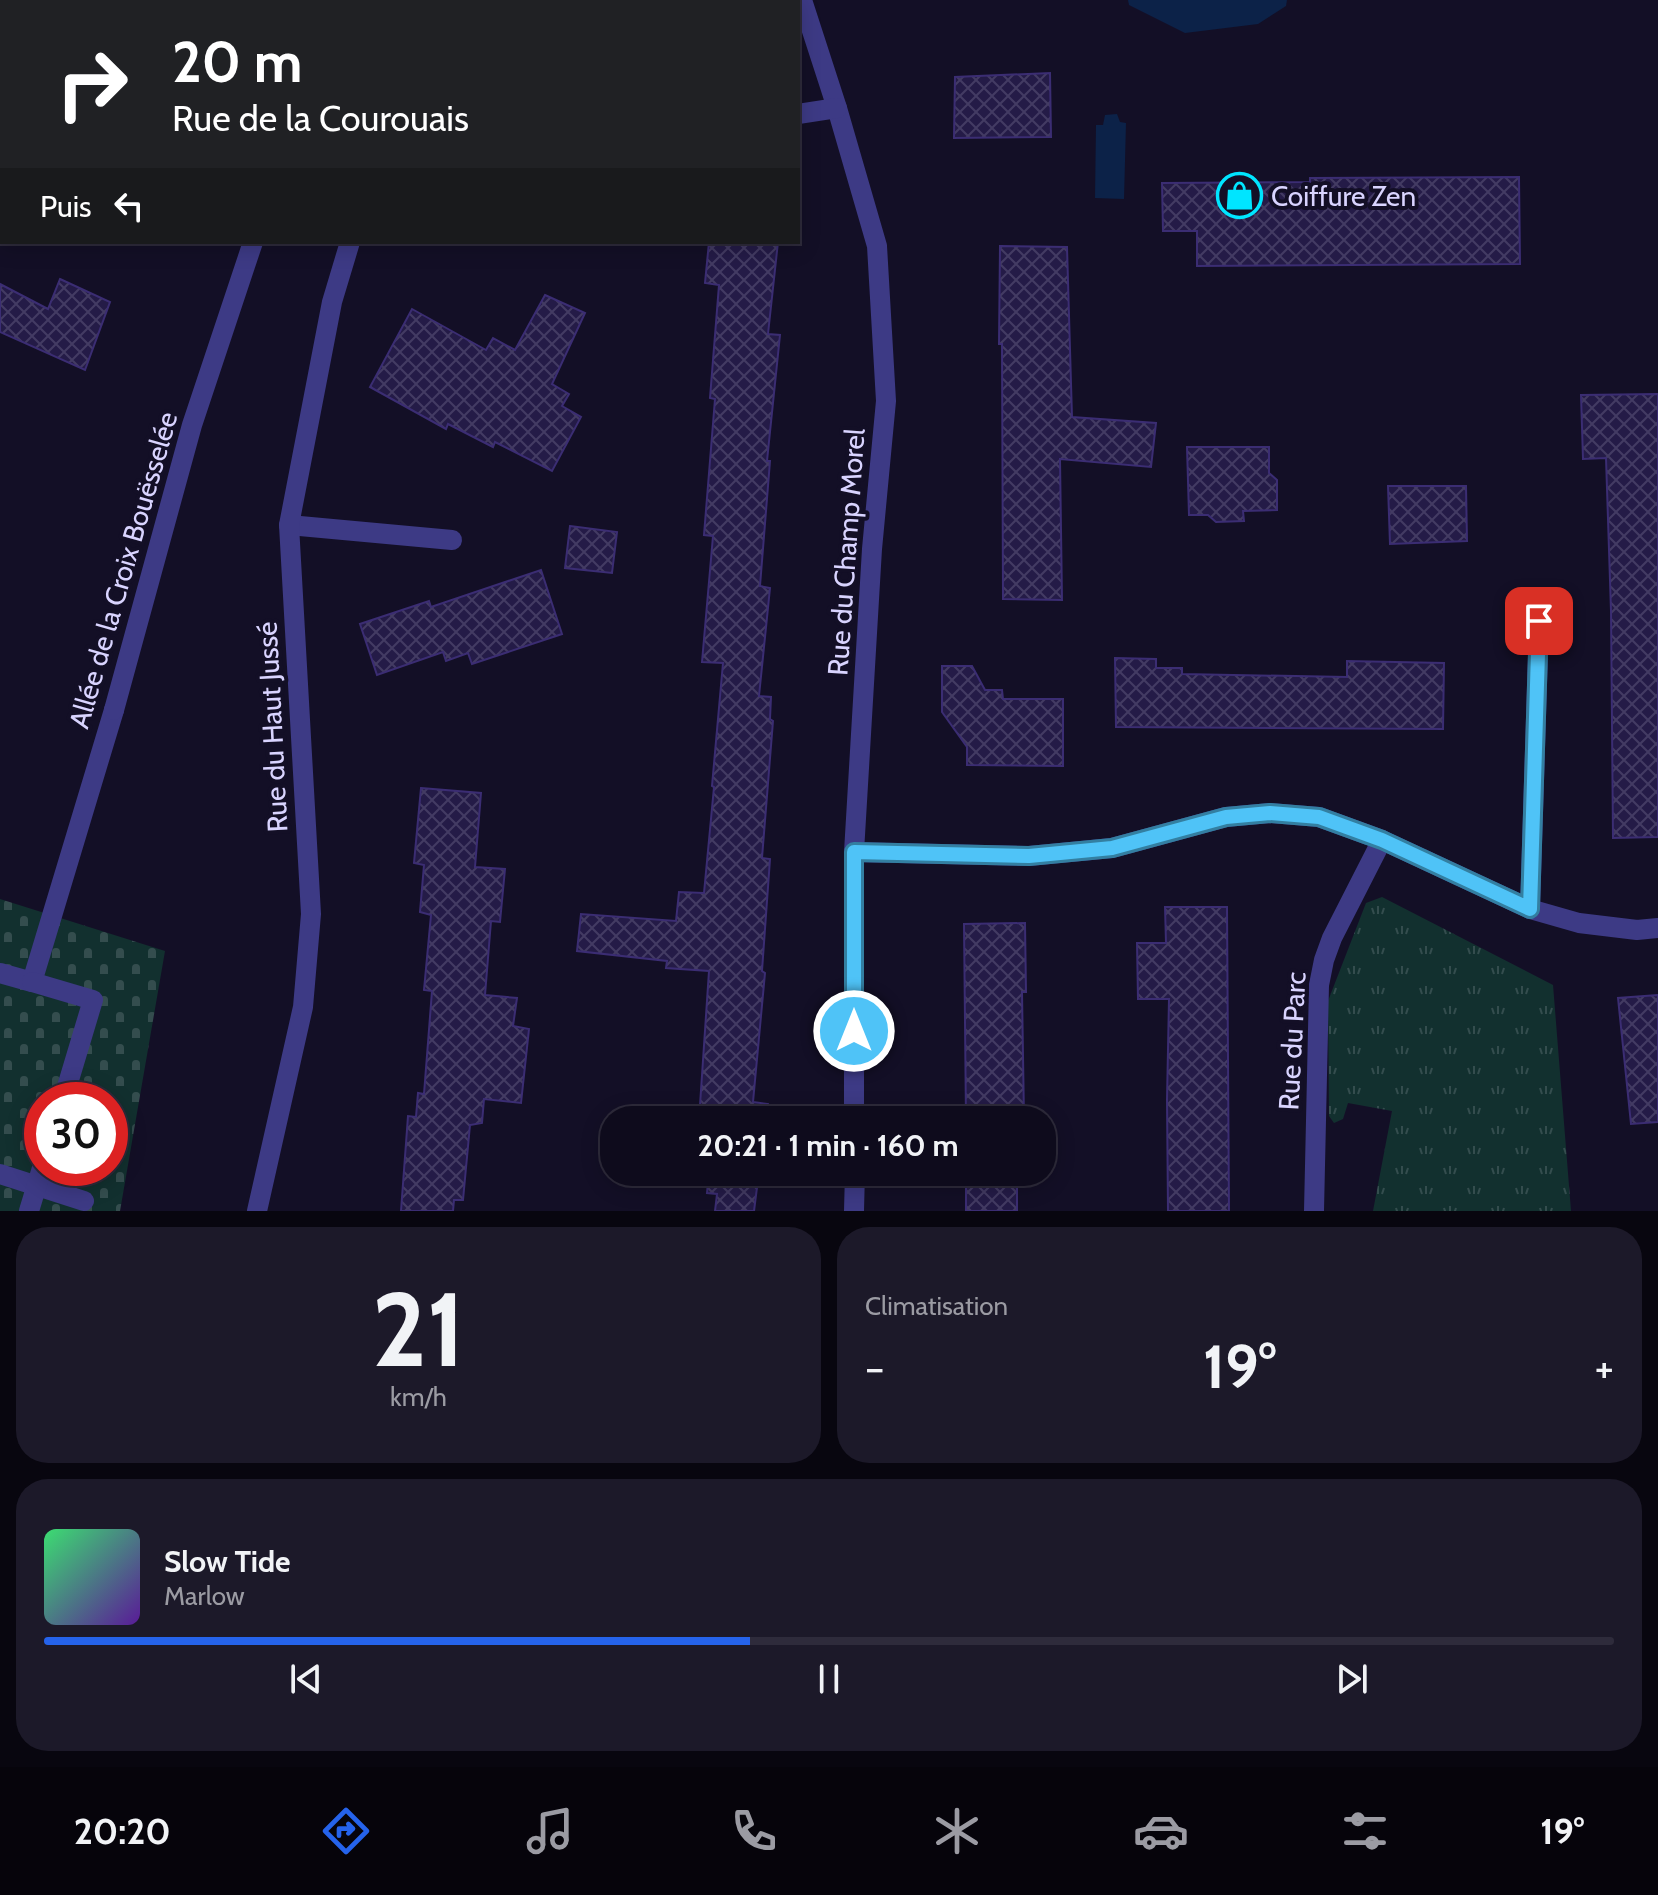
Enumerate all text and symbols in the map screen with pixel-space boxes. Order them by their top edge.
text: 20 m [172,28,302,96]
icon: right [40,32,144,136]
text: Rue de la Courouais [172,96,469,140]
shop icon: Coiffure Zen [1216,172,1264,220]
place label: Coiffure Zen [1271,179,1416,213]
icon: left [107,184,151,228]
text: Puis [40,188,91,225]
street label: Allée de la Croix Bouësselée [61,408,185,732]
street label: Rue du Champ Morel [820,427,872,677]
pin [1505,587,1573,655]
icon: arrive [1517,599,1561,643]
street label: Rue du Haut Jussé [250,621,294,833]
street label: Rue du Parc [1271,971,1313,1111]
position arrow [812,989,896,1073]
speed limit sign: 30 [24,1082,128,1186]
text: 20:21 · 1 min · 160 m [697,1127,959,1164]
text: 21 [372,1266,465,1392]
text: Climatisation [865,1290,1008,1322]
text: 19° [1203,1330,1276,1403]
text: − [865,1341,884,1394]
text: + [1595,1341,1614,1394]
text: km/h [390,1381,447,1413]
text: Slow Tide [164,1543,291,1580]
text: Marlow [164,1580,245,1612]
icon: previous [284,1657,328,1701]
icon: pause [807,1657,851,1701]
icon: next [1330,1657,1374,1701]
icon: directions [318,1803,374,1859]
icon: music [522,1803,578,1859]
icon: phone [726,1803,782,1859]
icon: climate [929,1803,985,1859]
icon: car [1133,1803,1189,1859]
icon: filters [1337,1803,1393,1859]
text: 20:20 [74,1809,171,1853]
text: 19° [1540,1809,1584,1853]

